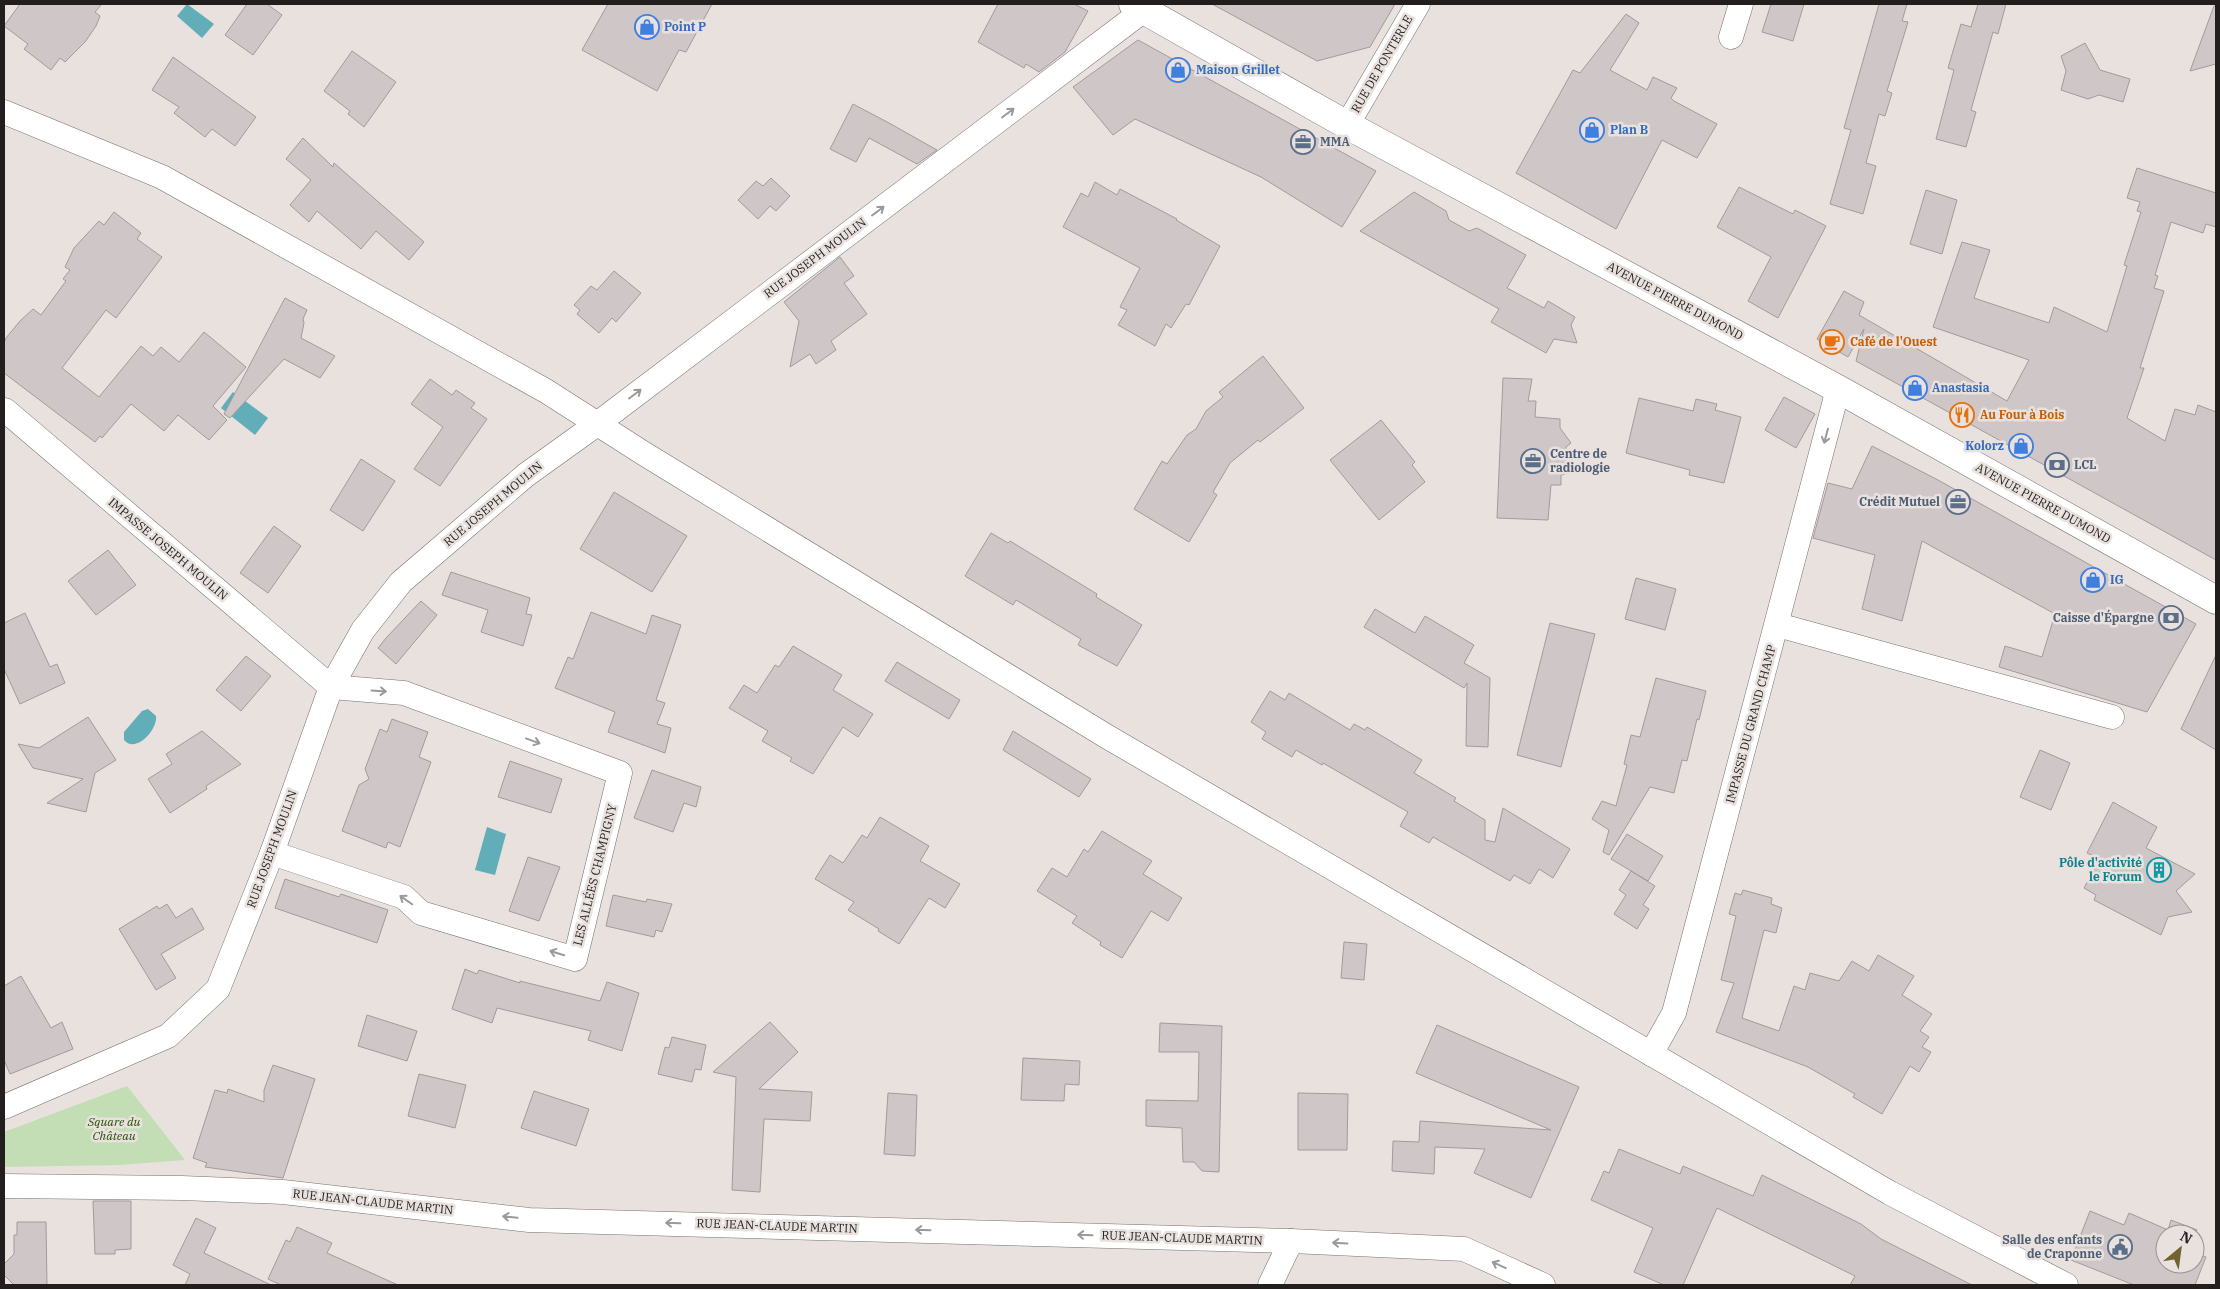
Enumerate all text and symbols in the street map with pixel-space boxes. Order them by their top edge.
street label: RUE DE PONTERLE [1348,12,1416,115]
shop icon: Point P [634,14,660,40]
place label: Point P [664,19,706,34]
shop icon: Maison Grillet [1165,57,1191,83]
place label: Maison Grillet [1196,62,1280,77]
one-way arrow [1001,108,1015,118]
shop icon: Plan B [1579,117,1605,143]
place label: Plan B [1610,122,1648,137]
office icon: MMA [1290,129,1316,155]
place label: MMA [1320,134,1351,149]
one-way arrow [871,206,885,216]
street label: RUE JOSEPH MOULIN [761,214,869,301]
street label: AVENUE PIERRE DUMOND [1605,258,1746,343]
cafe icon: Café de l'Ouest [1819,329,1845,355]
place label: Café de l'Ouest [1850,334,1937,349]
shop icon: Anastasia [1902,375,1928,401]
place label: Anastasia [1932,380,1990,395]
one-way arrow [628,389,642,399]
restaurant icon: Au Four à Bois [1949,402,1975,428]
place label: Au Four à Bois [1980,407,2064,422]
one-way arrow [1821,428,1830,444]
shop icon: Kolorz [2008,433,2034,459]
place label: Kolorz [1965,438,2004,453]
place label: Centre de radiologie [1550,446,1610,475]
office icon: Centre de radiologie [1520,448,1546,474]
bank icon: LCL [2044,452,2070,478]
place label: LCL [2074,457,2097,472]
street label: RUE JOSEPH MOULIN [440,458,545,549]
street label: AVENUE PIERRE DUMOND [1973,459,2113,546]
office icon: Crédit Mutuel [1945,489,1971,515]
street label: IMPASSE JOSEPH MOULIN [106,494,231,603]
place label: Crédit Mutuel [1859,494,1940,509]
shop icon: IG [2080,567,2106,593]
place label: IG [2110,572,2124,587]
bank icon: Caisse d'Épargne [2158,605,2184,631]
place label: Caisse d'Épargne [2053,609,2154,625]
street label: IMPASSE DU GRAND CHAMP [1722,643,1779,805]
one-way arrow [371,686,387,695]
one-way arrow [525,737,540,746]
street label: RUE JOSEPH MOULIN [243,788,300,910]
street label: LES ALLÉES CHAMPIGNY [570,802,619,947]
place label: Pôle d'activité le Forum [2059,855,2142,884]
building icon: Pôle d'activité le Forum [2146,857,2172,883]
one-way arrow [399,895,413,905]
one-way arrow [550,948,566,958]
park label: Square du Château [87,1114,140,1143]
street label: RUE JEAN-CLAUDE MARTIN [292,1186,454,1217]
one-way arrow [503,1212,519,1222]
street label: RUE JEAN-CLAUDE MARTIN [696,1215,858,1236]
one-way arrow [665,1219,681,1228]
north arrow [2155,1224,2205,1274]
one-way arrow [915,1226,931,1235]
street label: RUE JEAN-CLAUDE MARTIN [1101,1227,1263,1248]
text: N [2177,1227,2196,1248]
one-way arrow [1077,1230,1094,1240]
place label: Salle des enfants de Craponne [2002,1232,2102,1261]
public building icon: Salle des enfants de Craponne [2107,1234,2133,1260]
one-way arrow [1332,1239,1348,1248]
one-way arrow [1492,1260,1507,1270]

